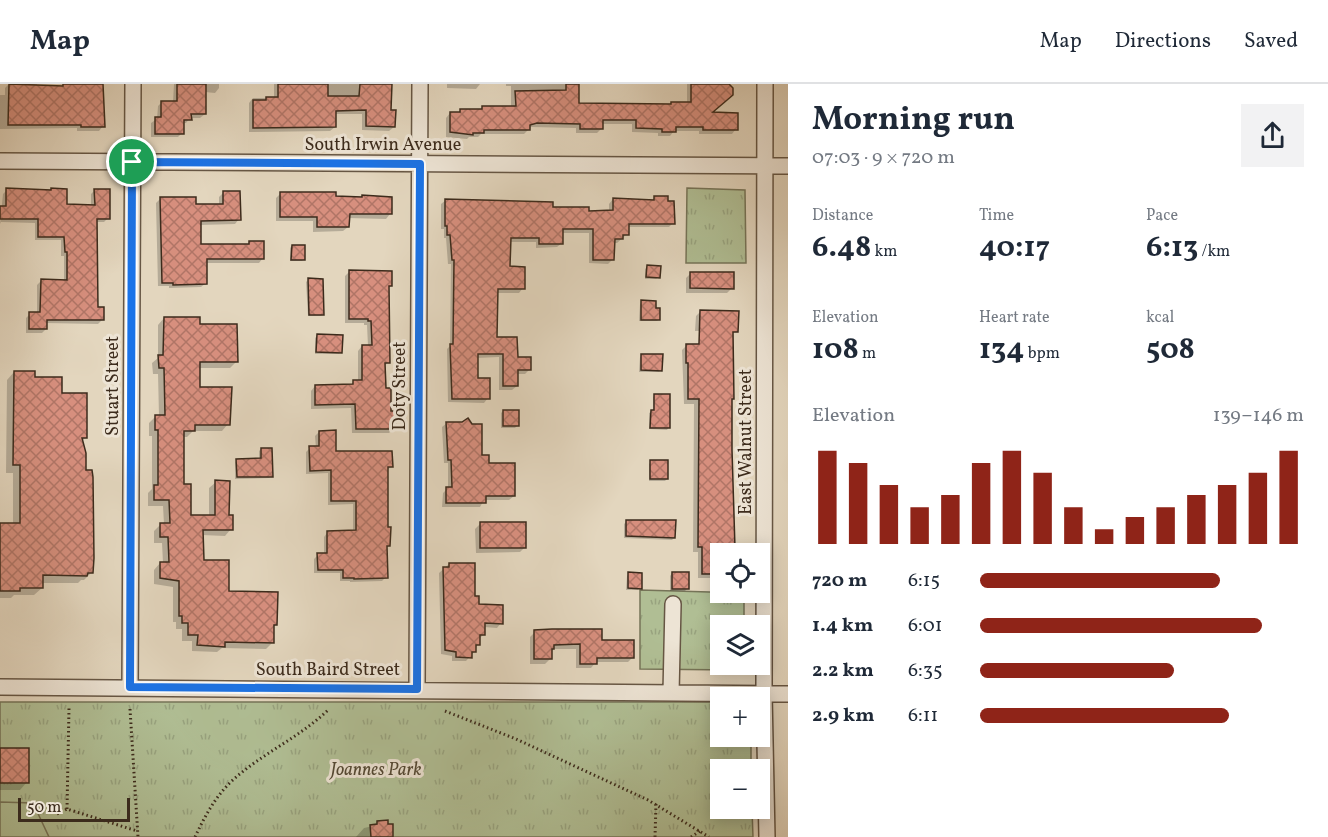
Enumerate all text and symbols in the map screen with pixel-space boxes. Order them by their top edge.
text: Map [30,22,90,61]
text: Map [1040,27,1082,56]
text: Directions [1115,27,1211,56]
text: Saved [1244,27,1298,56]
text: Morning run [812,98,1015,144]
button: share [1241,104,1304,167]
street label: South Irwin Avenue [305,133,461,158]
pin [106,136,157,187]
text: 07:03 · 9 × 720 m [812,144,955,172]
icon: arrive [115,145,148,178]
text: Distance [812,205,873,227]
text: Time [979,205,1014,227]
text: Pace [1146,205,1178,227]
text: 6.48 [812,227,871,269]
text: 40:17 [979,227,1050,269]
text: 6:13 [1146,227,1198,269]
text: km [871,241,897,263]
text: /km [1198,241,1230,263]
text: Elevation [812,307,879,329]
text: Heart rate [979,307,1050,329]
text: kcal [1146,307,1174,329]
text: 108 [812,329,859,371]
text: 134 [979,329,1025,371]
text: 508 [1146,329,1195,371]
street label: Stuart Street [101,336,126,436]
street label: Doty Street [388,341,413,431]
text: m [859,343,876,365]
text: bpm [1025,343,1060,365]
street label: East Walnut Street [734,369,759,515]
text: Elevation [812,402,895,430]
text: 139–146 m [1213,402,1304,430]
map controls [710,543,770,819]
button: locate [710,543,770,603]
text: 720 m [812,567,867,595]
text: 6:15 [908,567,940,595]
text: 1.4 km [812,612,873,640]
text: 6:01 [908,612,943,640]
button: layers [710,615,770,675]
text: 2.2 km [812,657,874,685]
text: 6:35 [908,657,943,685]
street label: South Baird Street [256,658,400,683]
button: + [710,687,770,747]
text: 2.9 km [812,702,875,730]
text: 6:11 [908,702,938,730]
park label: Joannes Park [328,758,422,783]
button: − [710,759,770,819]
scale bar [18,795,130,822]
text: 50 m [27,797,61,819]

